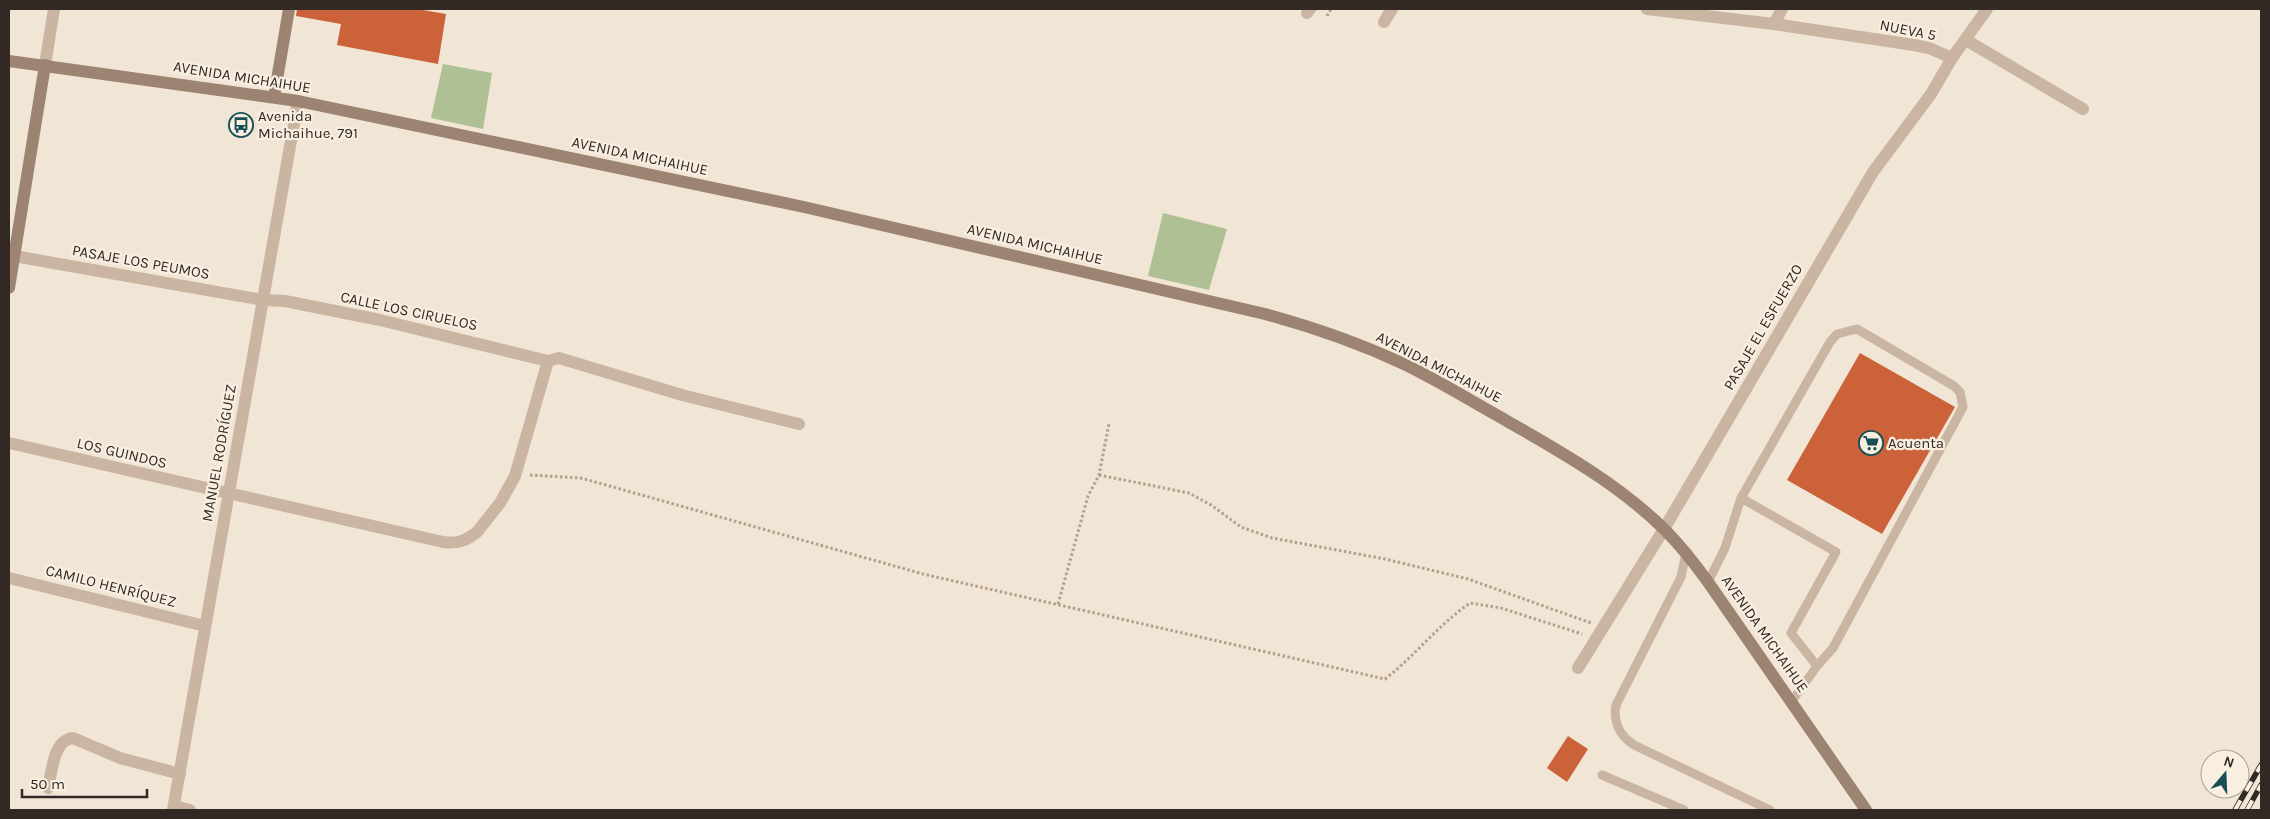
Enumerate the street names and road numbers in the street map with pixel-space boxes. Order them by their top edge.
street label: NUEVA 5 [1878,16,1938,44]
street label: AVENIDA MICHAIHUE [172,57,312,97]
street label: AVENIDA MICHAIHUE [570,133,710,179]
street label: AVENIDA MICHAIHUE [965,220,1105,268]
street label: PASAJE LOS PEUMOS [71,241,211,283]
street label: PASAJE EL ESFUERZO [1720,261,1806,393]
street label: CALLE LOS CIRUELOS [339,288,479,334]
street label: AVENIDA MICHAIHUE [1373,327,1505,407]
street label: MANUEL RODRÍGUEZ [198,383,240,523]
street label: LOS GUINDOS [75,434,169,472]
street label: CAMILO HENRÍQUEZ [44,561,178,611]
street label: AVENIDA MICHAIHUE [1718,572,1812,696]

